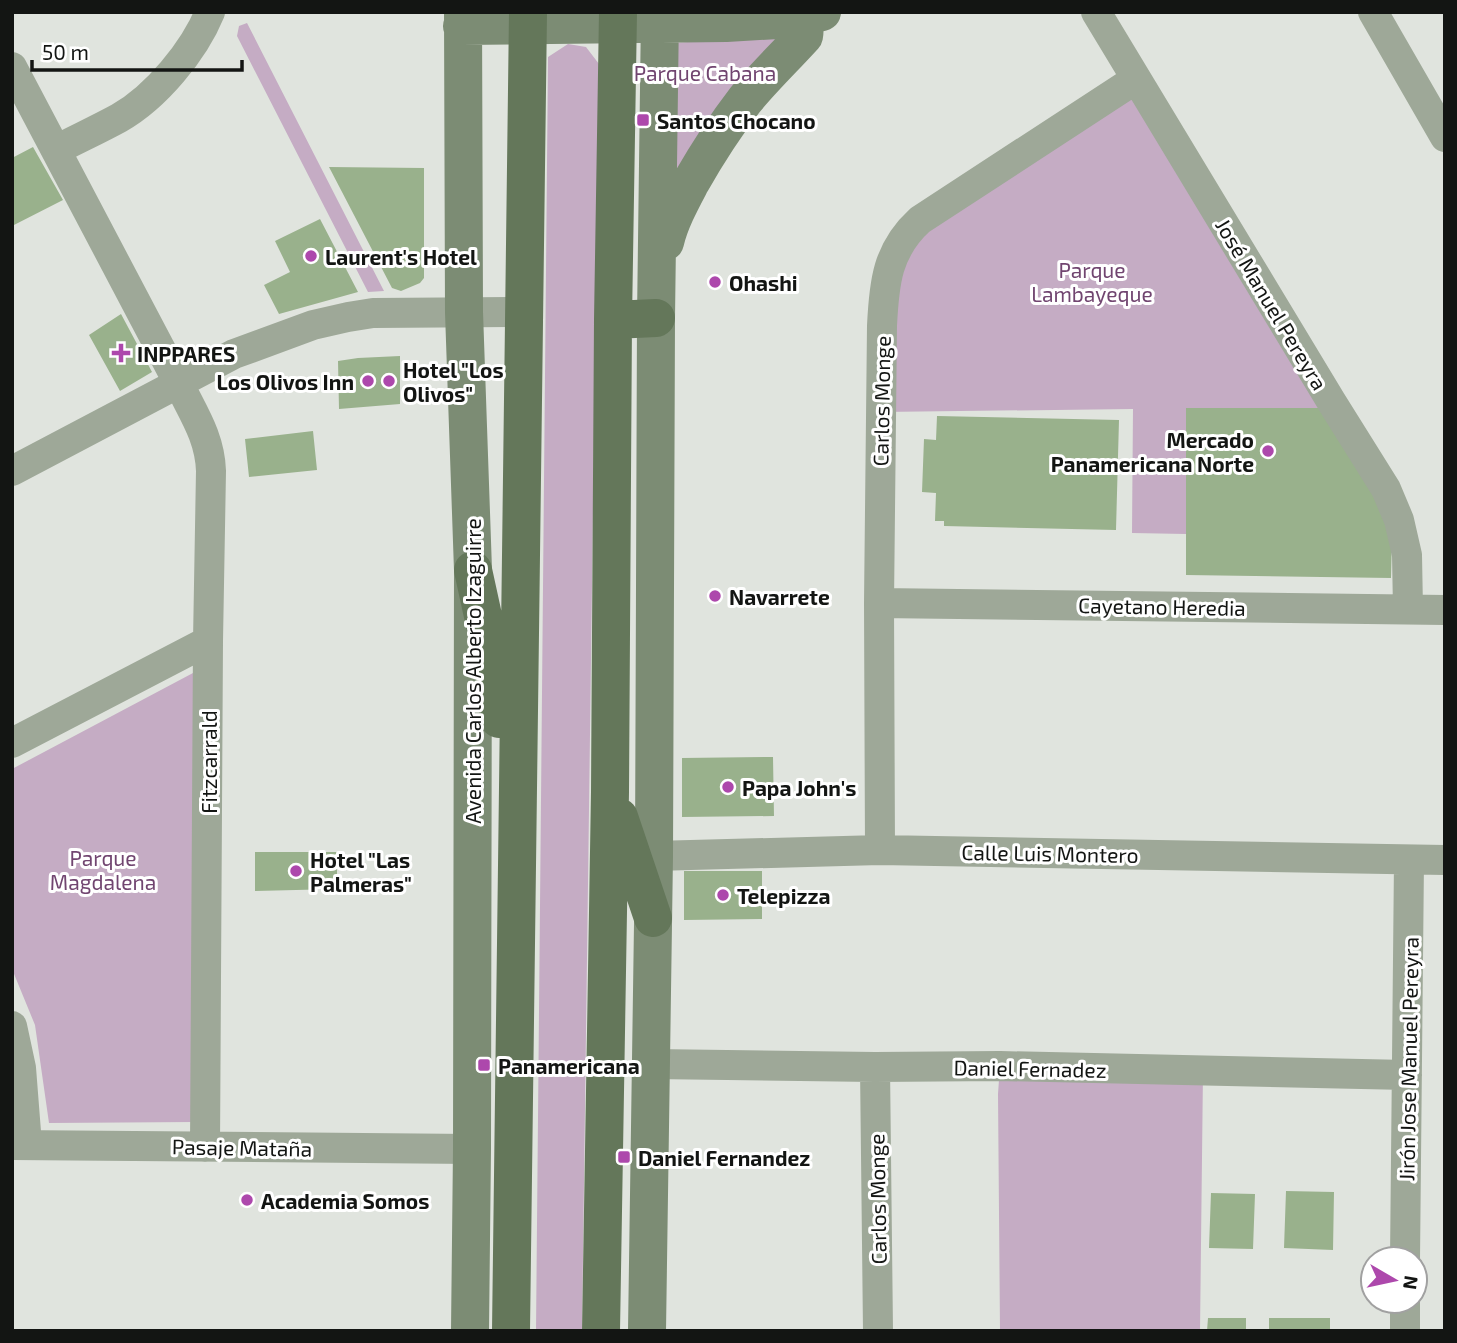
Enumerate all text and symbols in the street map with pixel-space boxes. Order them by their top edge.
scale bar [32,28,242,72]
text: 50 m [42,39,89,64]
park label: Parque Cabana [634,60,776,85]
place label: Santos Chocano [657,108,816,133]
marker: Santos Chocano [635,112,651,128]
street label: José Manuel Pereyra [1211,214,1333,394]
place label: Laurent's Hotel [325,244,477,269]
marker: Laurent's Hotel [303,248,319,264]
park label: Parque Lambayeque [1031,257,1153,306]
place label: Ohashi [729,270,798,295]
marker: Ohashi [707,274,723,290]
street label: Carlos Monge [867,335,895,467]
place label: INPPARES [137,341,235,366]
marker: INPPARES [111,343,131,363]
place label: Hotel "Los Olivos" [403,357,504,406]
place label: Los Olivos Inn [216,369,354,394]
marker: Los Olivos Inn [360,373,376,389]
marker: Hotel "Los Olivos" [381,373,397,389]
place label: Mercado Panamericana Norte [1051,427,1254,476]
marker: Mercado Panamericana Norte [1260,443,1276,459]
street label: Avenida Carlos Alberto Izaguirre [460,518,485,824]
place label: Navarrete [729,584,830,609]
marker: Navarrete [707,588,723,604]
street label: Cayetano Heredia [1078,592,1246,620]
street label: Fitzcarrald [196,710,221,814]
place label: Papa John's [742,775,856,800]
marker: Papa John's [720,779,736,795]
street label: Calle Luis Montero [961,839,1139,867]
park label: Parque Magdalena [50,845,156,894]
place label: Hotel "Las Palmeras" [310,847,412,896]
marker: Hotel "Las Palmeras" [288,863,304,879]
place label: Telepizza [737,883,831,908]
marker: Telepizza [715,887,731,903]
street label: Jirón Jose Manuel Pereyra [1393,937,1423,1181]
place label: Panamericana [498,1053,640,1078]
street label: Daniel Fernadez [953,1054,1107,1082]
marker: Panamericana [476,1057,492,1073]
street label: Pasaje Mataña [172,1133,312,1162]
street label: Carlos Monge [863,1133,891,1265]
place label: Daniel Fernandez [638,1145,810,1170]
marker: Daniel Fernandez [616,1149,632,1165]
place label: Academia Somos [261,1188,429,1213]
marker: Academia Somos [239,1192,255,1208]
north arrow [1359,1245,1429,1315]
text: N [1399,1274,1424,1291]

